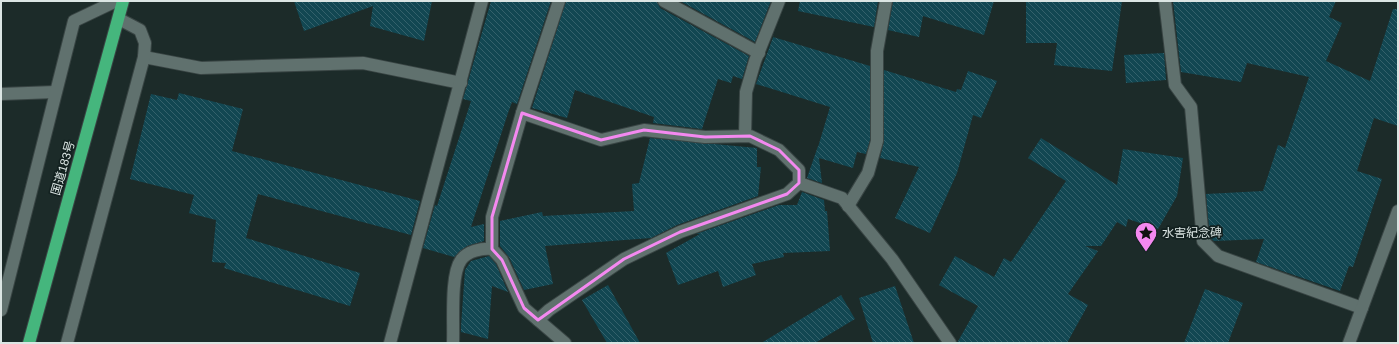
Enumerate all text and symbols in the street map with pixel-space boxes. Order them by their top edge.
street label: 国道183号 [49,139,77,197]
place icon: 水害紀念碑 [1133,220,1159,253]
place label: 水害紀念碑 [1162,226,1222,240]

